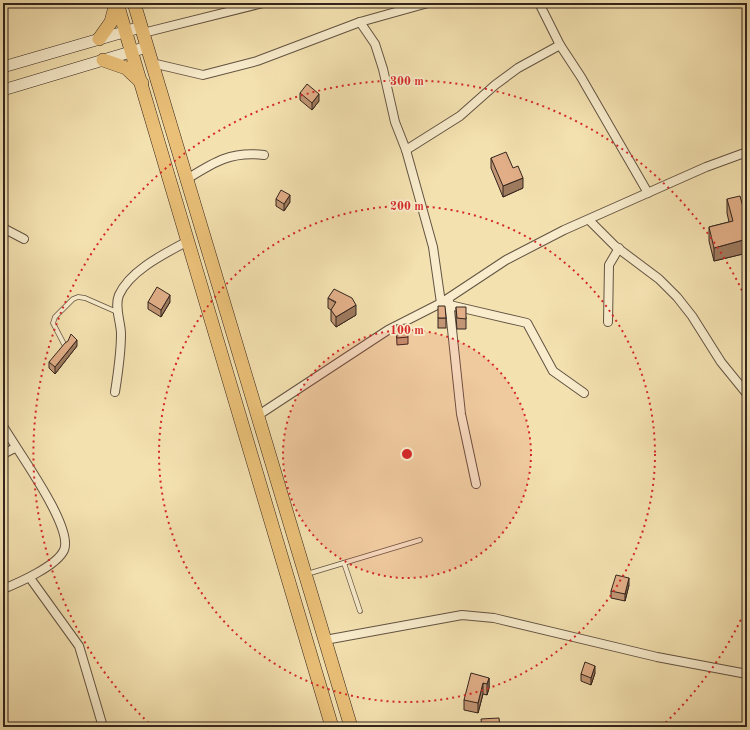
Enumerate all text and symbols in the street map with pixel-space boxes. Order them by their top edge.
text: 300 m [390,76,424,88]
text: 200 m [390,201,424,213]
text: 100 m [390,325,424,337]
centre of rings [400,447,414,461]

